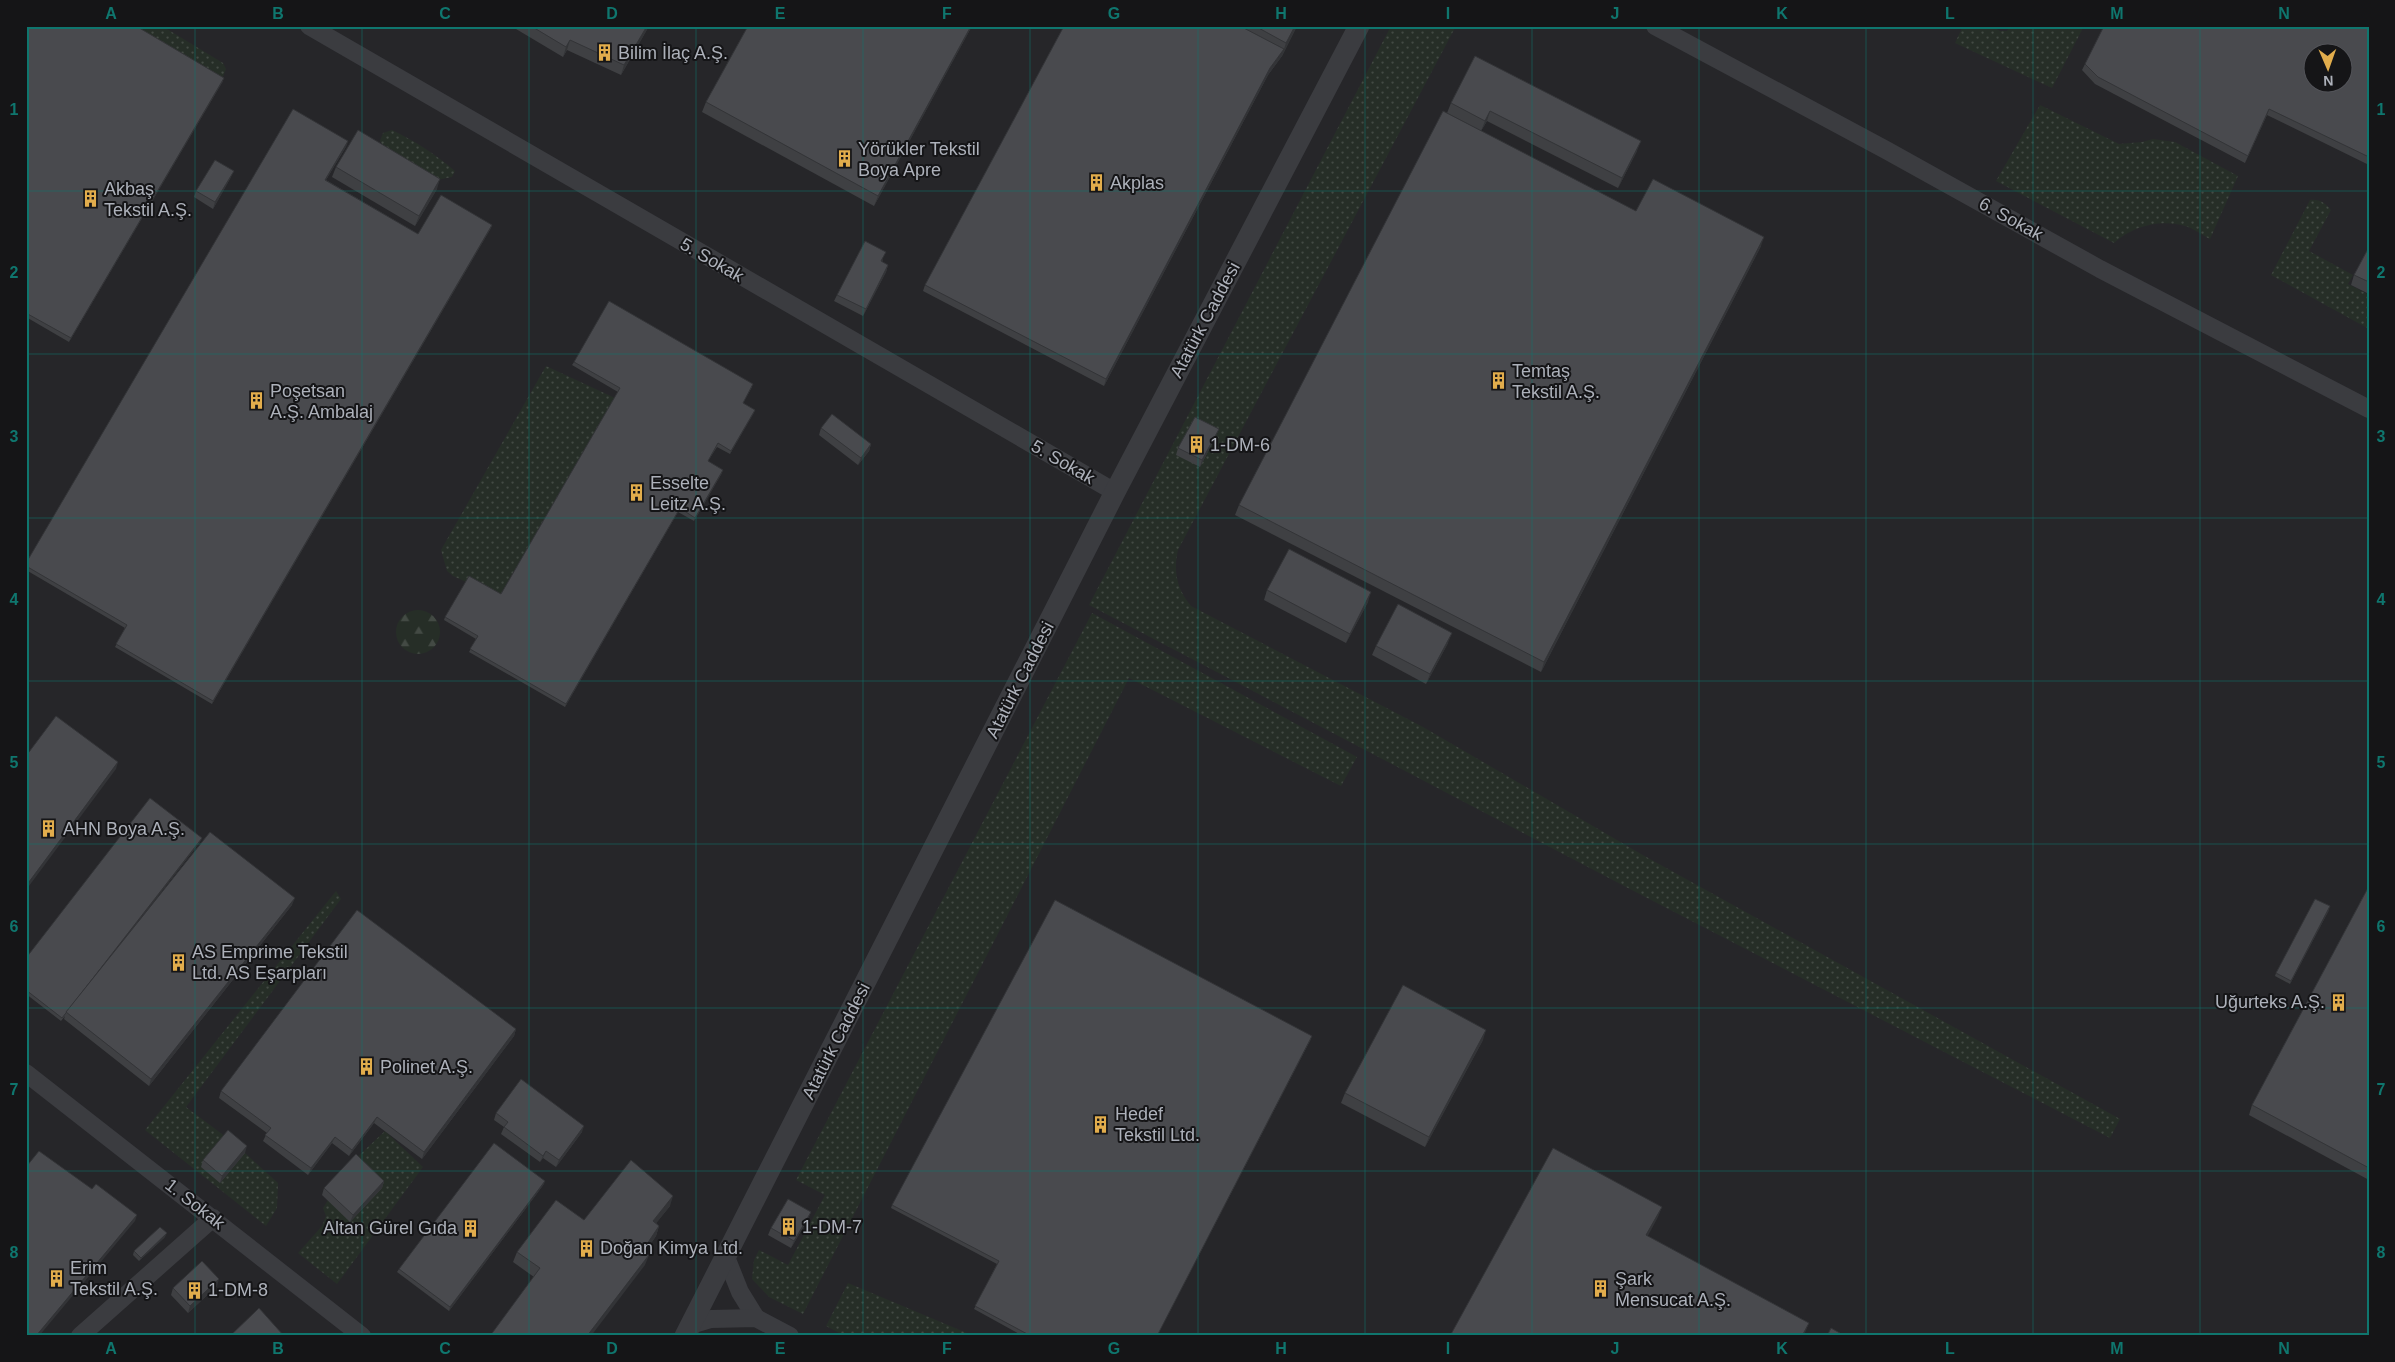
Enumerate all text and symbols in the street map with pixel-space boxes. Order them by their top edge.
text: A [105,5,117,22]
text: B [272,5,284,22]
text: C [439,5,451,22]
text: D [606,5,618,22]
text: E [775,5,786,22]
text: F [942,5,952,22]
text: G [1108,5,1120,22]
text: H [1275,5,1287,22]
text: I [1446,5,1450,22]
text: J [1611,5,1619,22]
text: K [1776,5,1788,22]
text: L [1945,5,1955,22]
text: M [2110,5,2124,22]
text: N [2278,5,2290,22]
north arrow [2302,42,2352,92]
building icon: Bilim İlaç A.Ş. [594,43,614,63]
place label: Bilim İlaç A.Ş. [618,43,728,63]
text: N [2323,73,2334,89]
text: 1 [10,101,19,118]
text: 1 [2377,101,2386,118]
place label: Yörükler Tekstil Boya Apre [858,139,980,180]
building icon: Yörükler Tekstil Boya Apre [834,149,854,169]
building icon: Akplas [1086,173,1106,193]
place label: Akplas [1110,173,1164,193]
place label: Akbaş Tekstil A.Ş. [104,179,192,220]
building icon: Akbaş Tekstil A.Ş. [80,189,100,209]
street label: 6. Sokak [1976,193,2047,245]
street label: 5. Sokak [677,234,748,287]
street label: Atatürk Caddesi [1166,259,1244,381]
text: 2 [10,264,19,281]
text: 2 [2377,264,2386,281]
place label: Temtaş Tekstil A.Ş. [1512,361,1600,402]
building icon: Temtaş Tekstil A.Ş. [1488,371,1508,391]
place label: Poşetsan A.Ş. Ambalaj [270,381,373,422]
building icon: Poşetsan A.Ş. Ambalaj [246,391,266,411]
text: 3 [10,428,19,445]
text: 3 [2377,428,2386,445]
building icon: 1-DM-6 [1186,435,1206,455]
place label: 1-DM-6 [1210,435,1270,455]
street label: 5. Sokak [1028,436,1099,489]
place label: Esselte Leitz A.Ş. [650,473,726,514]
building icon: Esselte Leitz A.Ş. [626,483,646,503]
text: 4 [10,591,19,608]
text: 4 [2377,591,2386,608]
street label: Atatürk Caddesi [982,618,1058,742]
text: 5 [10,754,19,771]
text: 5 [2377,754,2386,771]
building icon: AHN Boya A.Ş. [39,819,59,839]
place label: AHN Boya A.Ş. [63,819,185,839]
text: 6 [10,918,19,935]
text: 6 [2377,918,2386,935]
place label: AS Emprime Tekstil Ltd. AS Eşarpları [192,942,348,983]
building icon: AS Emprime Tekstil Ltd. AS Eşarpları [168,952,188,972]
street label: Atatürk Caddesi [798,979,874,1103]
place label: Uğurteks A.Ş. [2215,992,2325,1012]
building icon: Uğurteks A.Ş. [2329,992,2349,1012]
building icon: Polinet A.Ş. [356,1057,376,1077]
place label: Polinet A.Ş. [380,1057,473,1077]
text: 7 [10,1081,19,1098]
text: 7 [2377,1081,2386,1098]
place label: Hedef Tekstil Ltd. [1115,1104,1200,1145]
building icon: Hedef Tekstil Ltd. [1091,1114,1111,1134]
street label: 1. Sokak [161,1175,230,1234]
building icon: 1-DM-7 [778,1217,798,1237]
place label: 1-DM-7 [802,1217,862,1237]
place label: Altan Gürel Gıda [323,1218,458,1238]
building icon: Altan Gürel Gıda [461,1218,481,1238]
building icon: Doğan Kimya Ltd. [576,1238,596,1258]
place label: Doğan Kimya Ltd. [600,1238,743,1258]
text: 8 [10,1244,19,1261]
text: 8 [2377,1244,2386,1261]
place label: Erim Tekstil A.Ş. [70,1258,158,1299]
building icon: Erim Tekstil A.Ş. [46,1268,66,1288]
place label: Şark Mensucat A.Ş. [1615,1269,1731,1310]
building icon: Şark Mensucat A.Ş. [1591,1279,1611,1299]
building icon: 1-DM-8 [184,1280,204,1300]
place label: 1-DM-8 [208,1280,268,1300]
text: A [105,1340,117,1357]
text: B [272,1340,284,1357]
text: C [439,1340,451,1357]
text: D [606,1340,618,1357]
text: E [775,1340,786,1357]
text: F [942,1340,952,1357]
text: G [1108,1340,1120,1357]
text: H [1275,1340,1287,1357]
text: I [1446,1340,1450,1357]
text: J [1611,1340,1619,1357]
text: K [1776,1340,1788,1357]
text: L [1945,1340,1955,1357]
text: M [2110,1340,2124,1357]
text: N [2278,1340,2290,1357]

